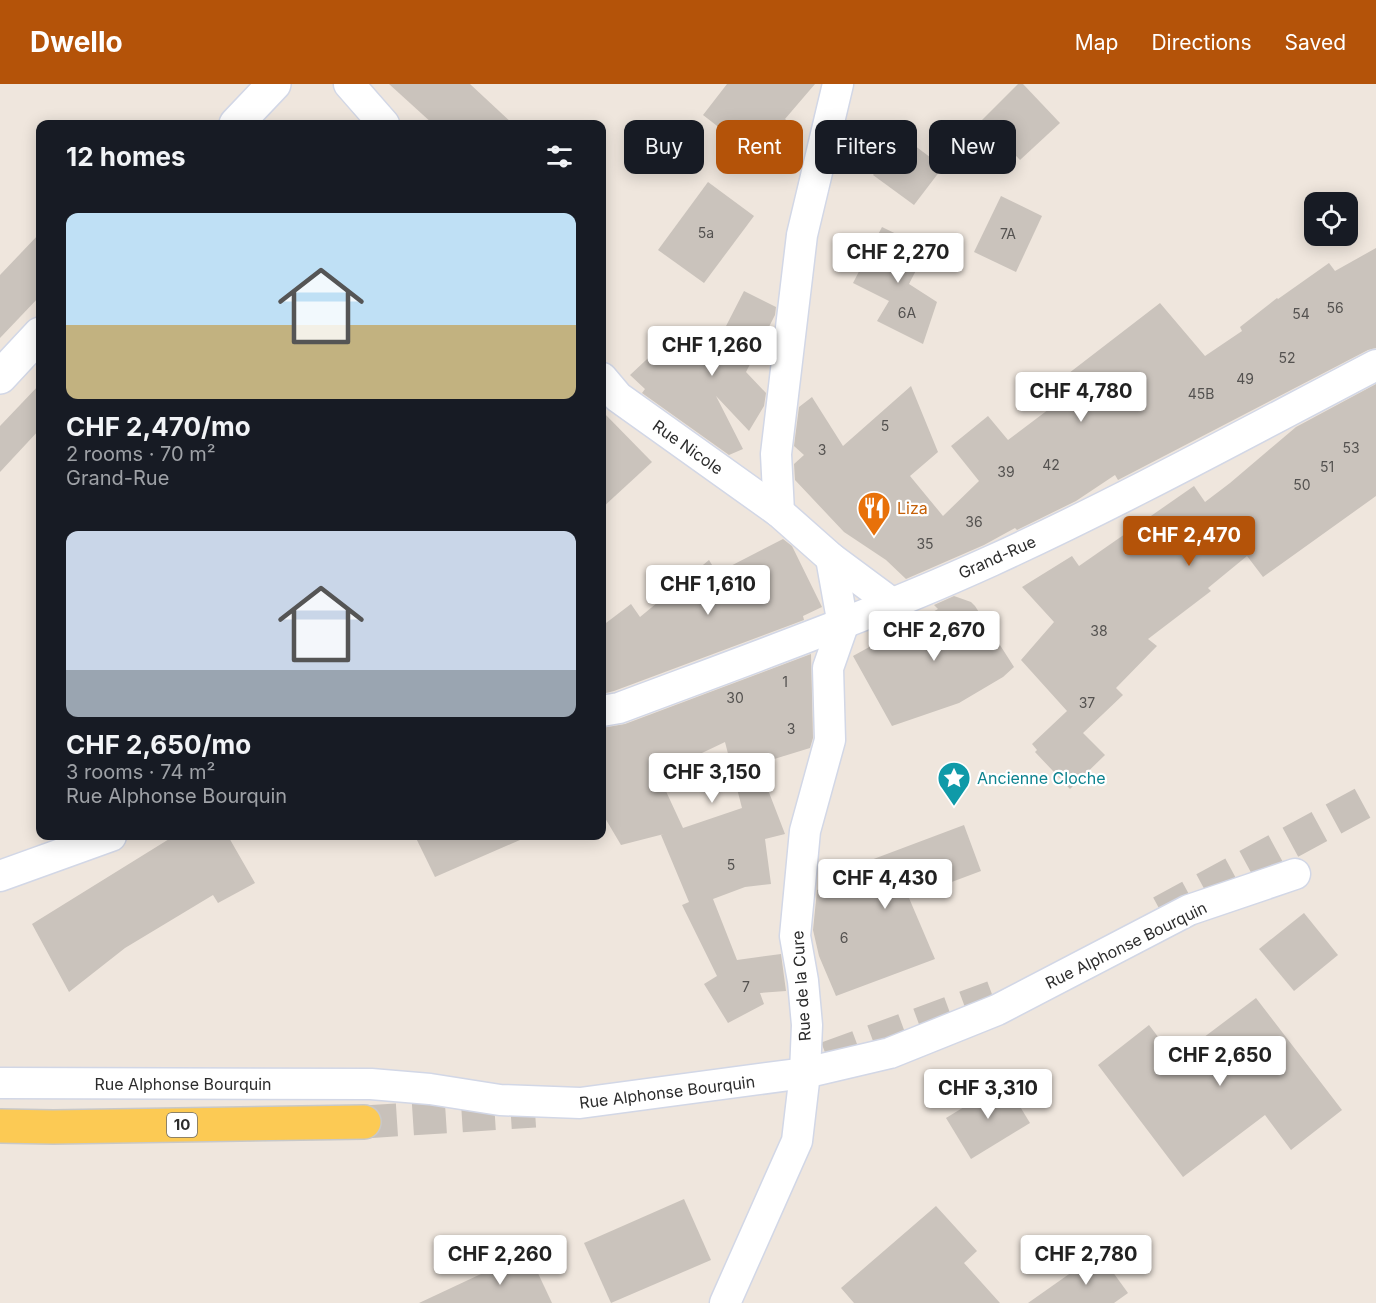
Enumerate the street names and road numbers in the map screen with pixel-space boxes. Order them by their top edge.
street label: Rue Nicole [649,415,727,479]
street label: Grand-Rue [955,531,1039,583]
street label: Rue Alphonse Bourquin [1042,897,1210,993]
street label: Rue de la Cure [787,930,815,1042]
street label: Rue Alphonse Bourquin [578,1071,756,1113]
street label: Rue Alphonse Bourquin [95,1074,271,1094]
road number: 10 [167,1113,197,1137]

